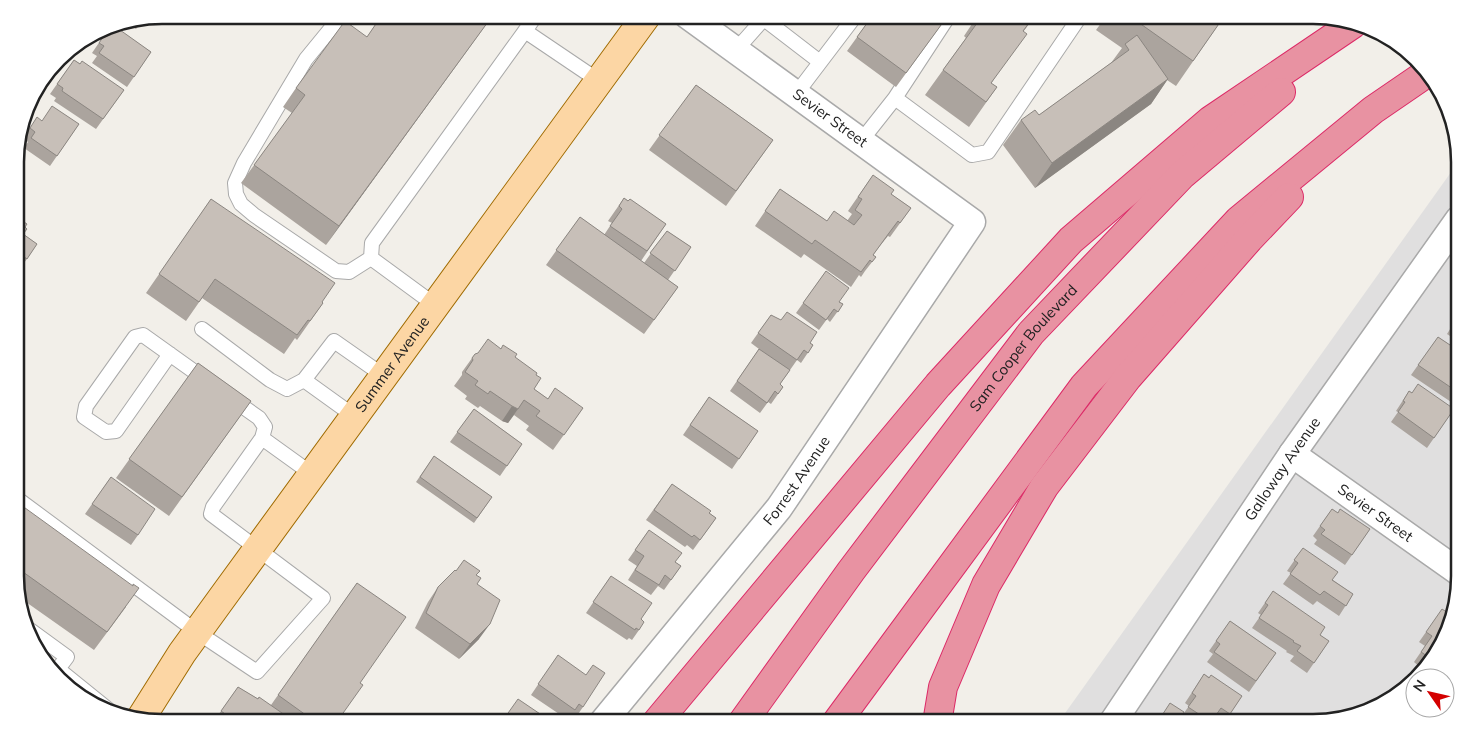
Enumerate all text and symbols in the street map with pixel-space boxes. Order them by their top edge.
street label: Sevier Street [789,84,871,151]
street label: Sam Cooper Boulevard [965,280,1081,415]
street label: Summer Avenue [351,312,433,416]
street label: Galloway Avenue [1240,413,1324,524]
street label: Forrest Avenue [759,432,834,529]
street label: Sevier Street [1334,479,1417,546]
north arrow [1405,668,1455,718]
text: N [1409,676,1430,695]

